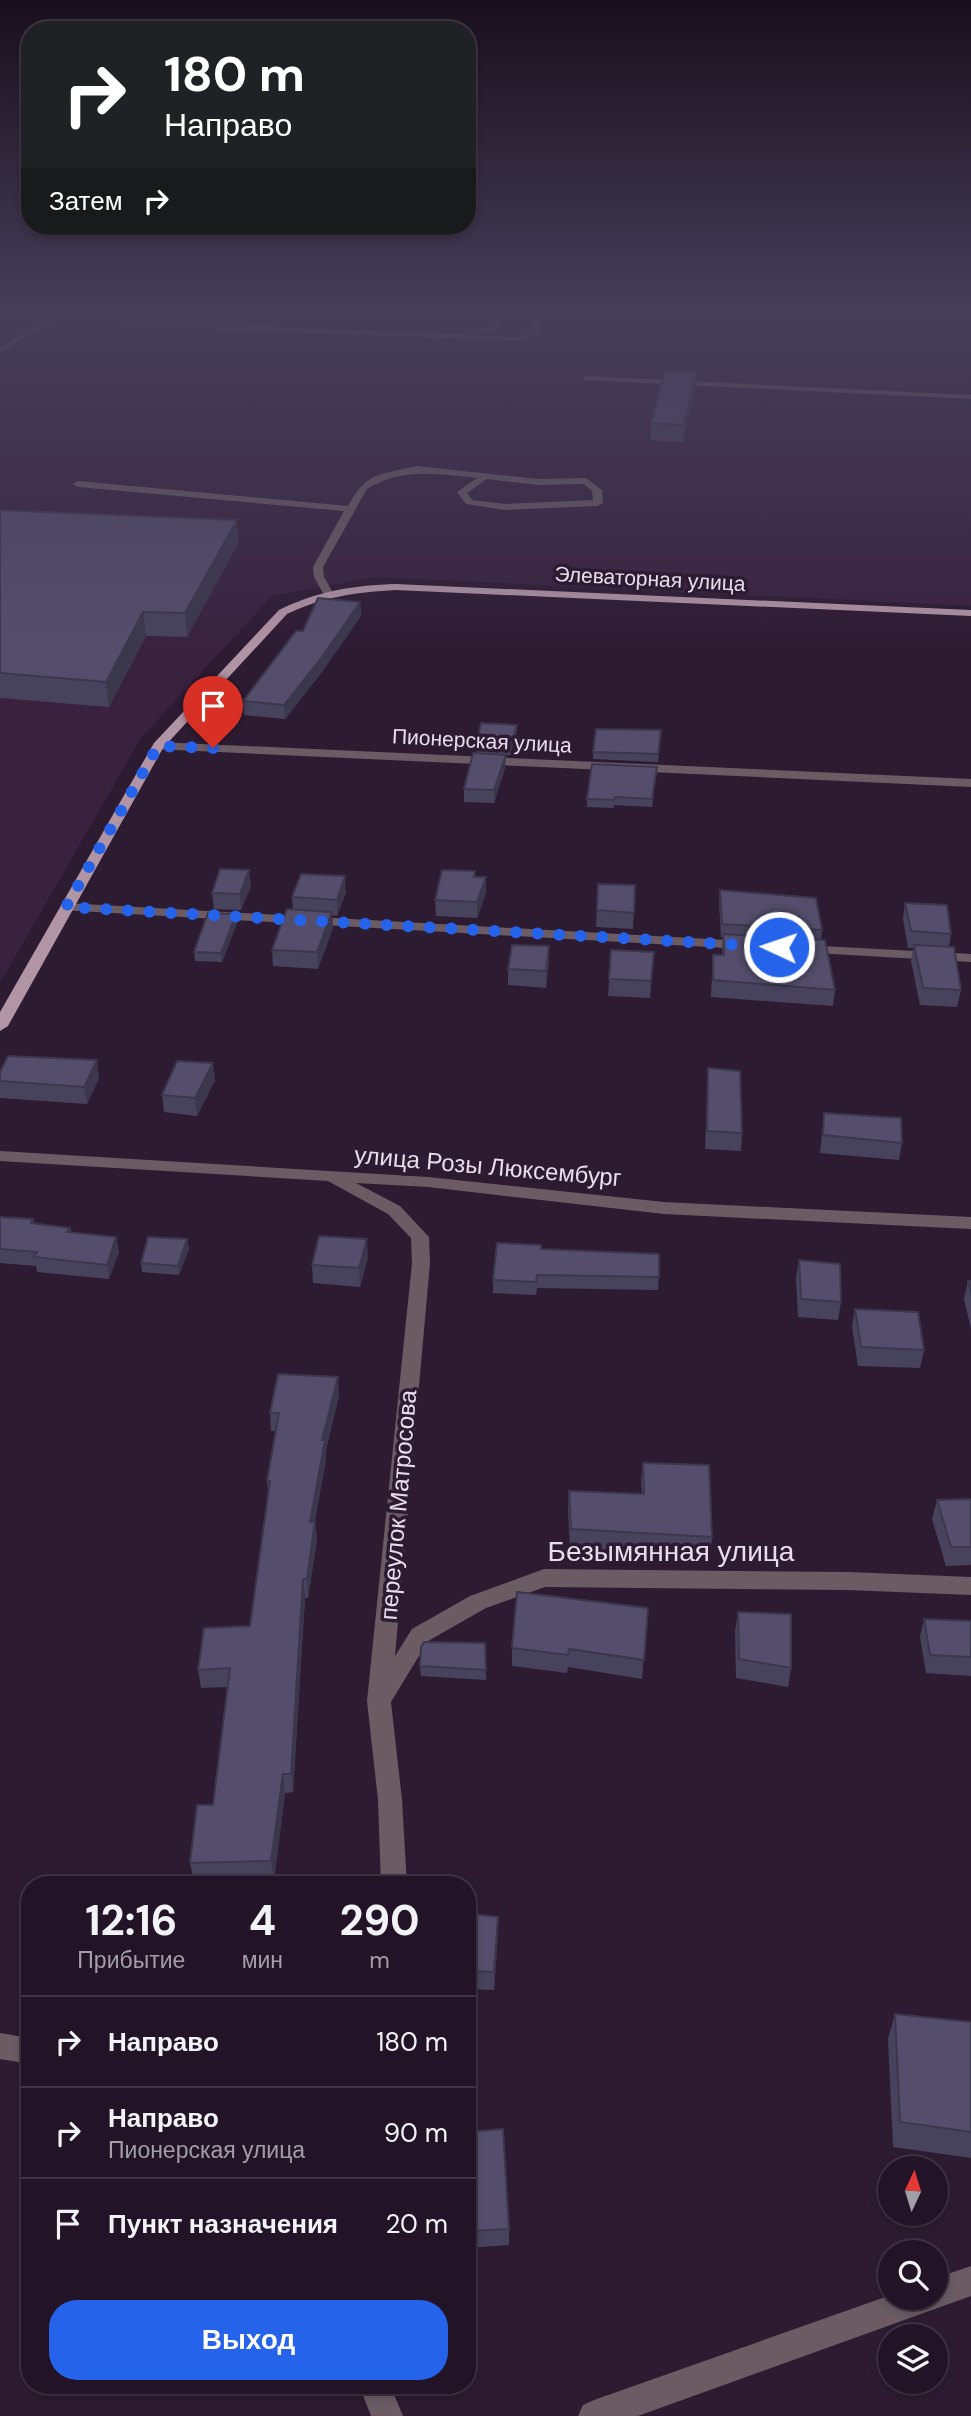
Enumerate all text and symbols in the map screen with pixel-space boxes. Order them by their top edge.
text: 180 m [164,42,305,106]
icon: right [49,49,140,140]
text: Направо [164,104,292,146]
icon: right [137,182,175,220]
text: Затем [49,184,123,218]
street label: Элеваторная улица [554,560,747,598]
pin [183,676,243,748]
icon: arrive [194,687,232,725]
street label: Пионерская улица [391,722,573,760]
position arrow [742,910,816,984]
street label: улица Розы Люксембург [353,1139,623,1193]
street label: переулок Матросова [372,1388,424,1621]
street label: Безымянная улица [548,1533,795,1570]
text: 12:16 [85,1893,177,1948]
text: 4 [249,1893,276,1948]
text: 290 [339,1893,420,1948]
text: Прибытие [77,1945,185,1975]
text: мин [242,1945,283,1975]
text: m [369,1945,390,1975]
icon: right [49,2023,87,2061]
text: Направо [108,2025,219,2059]
text: 180 m [376,2025,448,2059]
text: Направо [108,2101,219,2135]
icon: right [49,2114,87,2152]
text: 90 m [384,2116,448,2150]
text: Пионерская улица [108,2135,305,2165]
north arrow [878,2156,948,2226]
map controls [878,2156,948,2394]
icon: arrive [49,2205,87,2243]
text: Пункт назначения [108,2207,338,2241]
text: 20 m [385,2207,448,2241]
button: search [878,2240,948,2310]
button: Выход [49,2300,448,2380]
button: layers [878,2324,948,2394]

